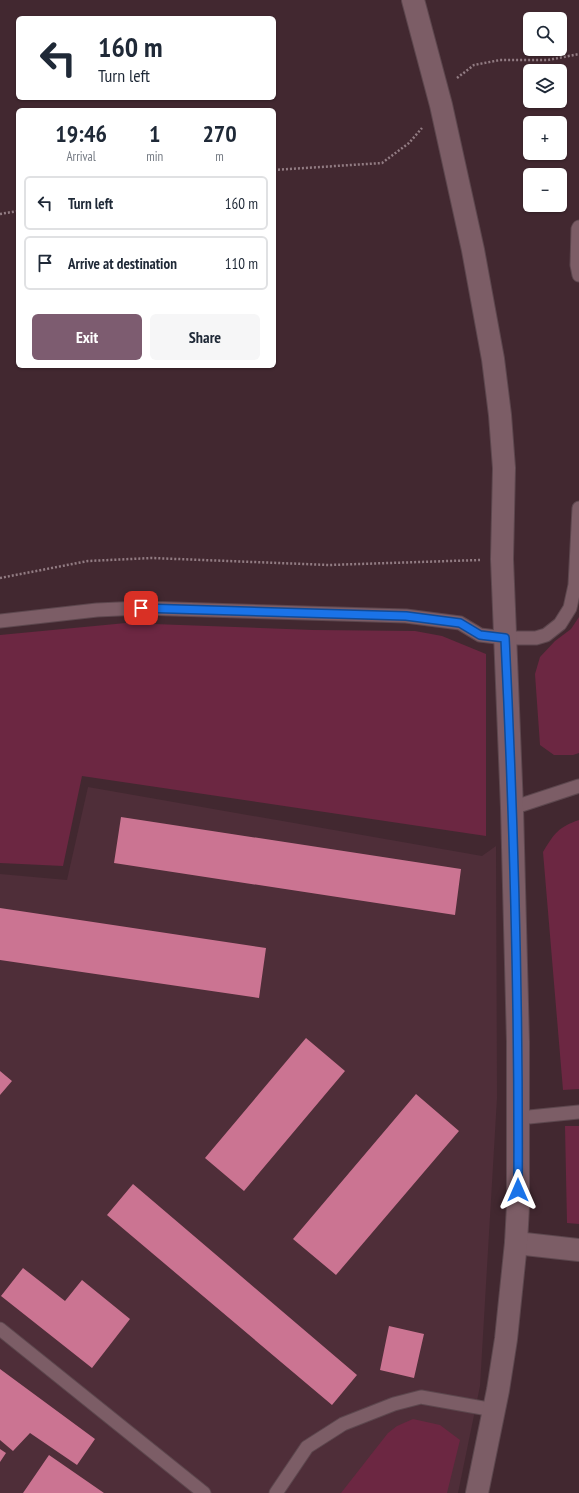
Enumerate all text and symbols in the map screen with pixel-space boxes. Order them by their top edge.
map controls [523,12,567,212]
button: search [523,12,567,56]
text: 160 m [98,28,162,65]
icon: left [32,32,84,84]
text: Turn left [98,64,150,87]
button: layers [523,64,567,108]
button: + [523,116,567,160]
text: 19:46 [55,118,107,149]
text: 1 [149,118,160,149]
text: 270 [202,118,237,149]
text: Arrival [66,148,96,165]
text: min [146,148,163,165]
text: m [215,148,224,165]
button: − [523,168,567,212]
icon: left [34,192,56,214]
text: Turn left [68,194,113,213]
text: 160 m [225,194,258,213]
icon: arrive [34,252,56,274]
text: Arrive at destination [68,254,177,273]
text: 110 m [225,254,258,273]
button: Exit [32,314,142,360]
button: Share [150,314,260,360]
pin [124,591,158,625]
icon: arrive [130,597,152,619]
position arrow [497,1169,539,1211]

